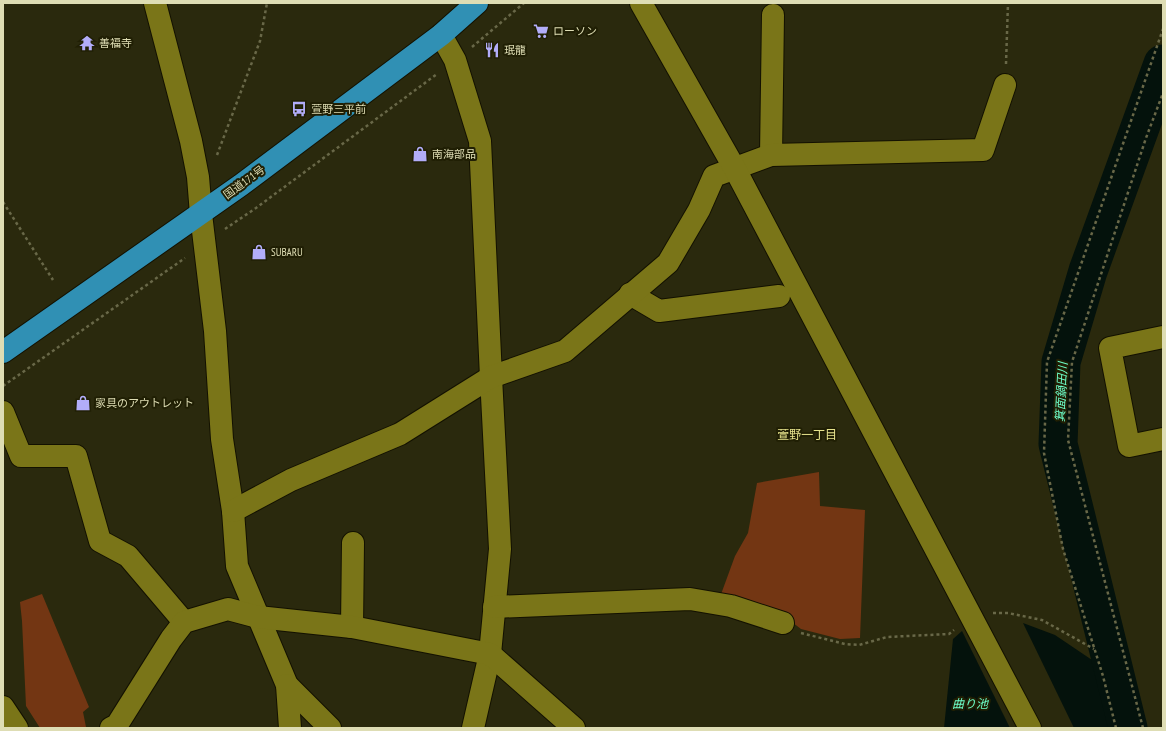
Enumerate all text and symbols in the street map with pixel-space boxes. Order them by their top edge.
supermarket icon: ローソン [532,22,550,40]
place label: ローソン [553,24,597,38]
temple icon: 善福寺 [78,34,96,52]
place label: 善福寺 [99,36,132,50]
restaurant icon: 珉龍 [483,41,501,59]
place label: 珉龍 [504,43,526,57]
bus stop icon: 萱野三平前 [290,100,308,118]
place label: 萱野三平前 [311,102,366,116]
shop icon: 南海部品 [411,145,429,163]
place label: 南海部品 [432,147,476,161]
street label: 国道171号 [221,162,267,202]
shop icon: SUBARU [250,243,268,261]
place label: SUBARU [271,245,303,259]
water label: 箕面鍋田川 [1052,360,1070,422]
shop icon: 家具のアウトレット [74,394,92,412]
place label: 家具のアウトレット [95,396,194,410]
district label: 萱野一丁目 [777,427,837,442]
water label: 曲り池 [952,696,989,711]

